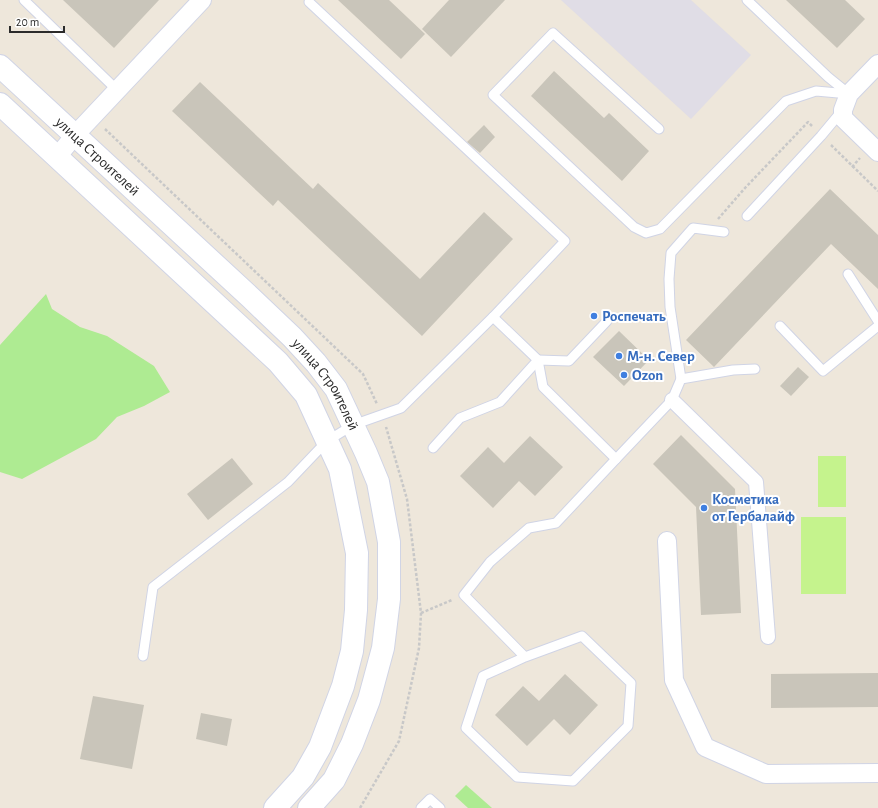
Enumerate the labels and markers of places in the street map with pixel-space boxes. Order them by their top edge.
place label: Роспечать [602,309,666,324]
marker: Роспечать [589,311,599,321]
place label: М-н. Север [627,349,695,364]
marker: М-н. Север [614,351,624,361]
place label: Ozon [632,368,663,383]
marker: Ozon [619,370,629,380]
place label: Косметика от Гербалайф [712,492,795,524]
marker: Косметика от Гербалайф [699,503,709,513]

